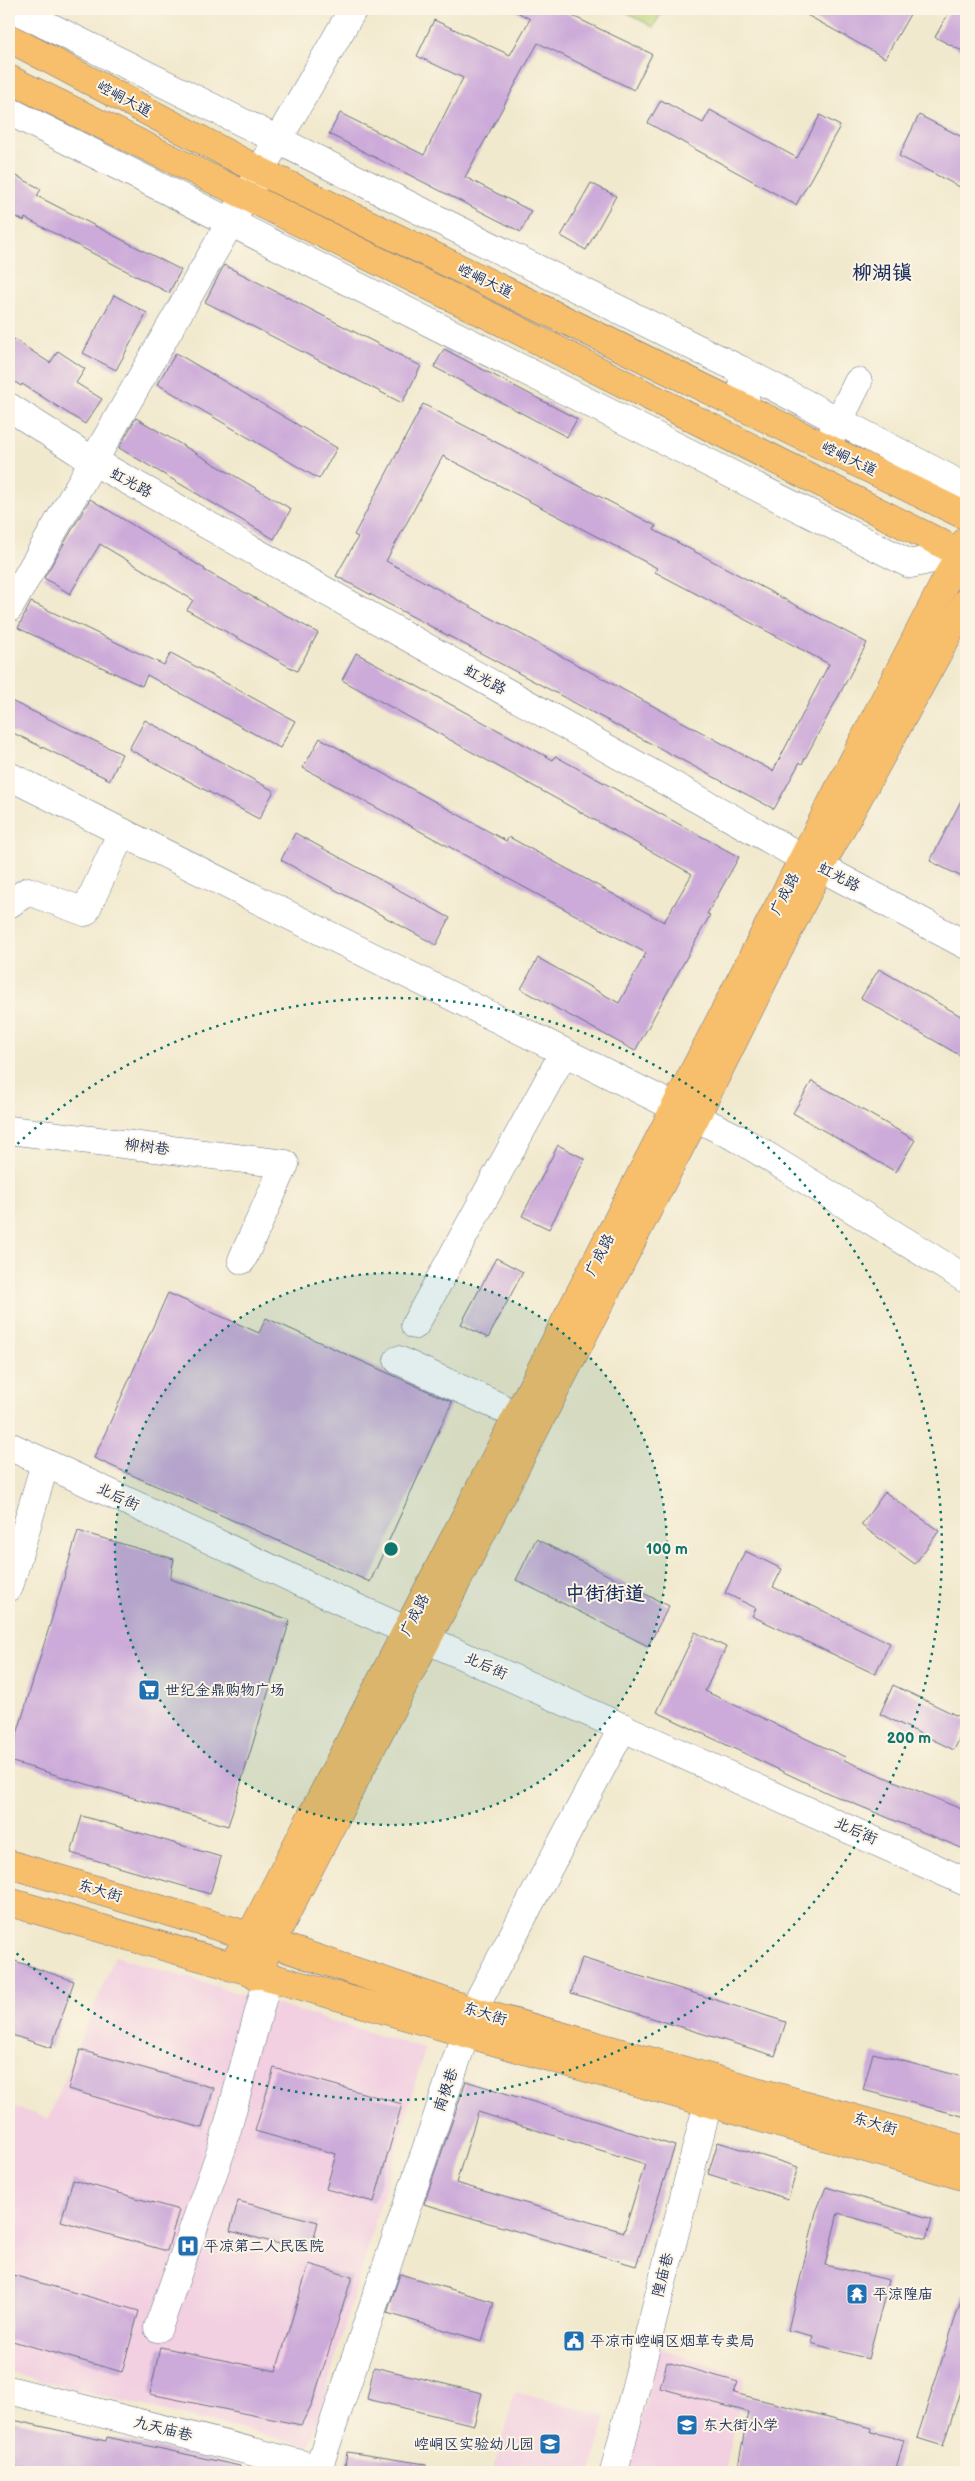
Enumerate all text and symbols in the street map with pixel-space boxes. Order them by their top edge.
street label: 崆峒大道 [93,77,155,121]
street label: 崆峒大道 [454,259,516,303]
district label: 柳湖镇 [852,261,912,285]
street label: 崆峒大道 [818,437,880,481]
street label: 虹光路 [107,464,155,502]
street label: 虹光路 [461,661,509,699]
street label: 虹光路 [815,858,863,896]
street label: 广成路 [766,870,804,918]
street label: 柳树巷 [124,1135,170,1159]
street label: 广成路 [581,1231,619,1279]
street label: 北后街 [94,1479,142,1515]
centre of rings [382,1540,400,1558]
text: 100 m [646,1540,688,1559]
district label: 中街街道 [565,1582,645,1606]
street label: 广成路 [396,1591,434,1639]
street label: 北后街 [462,1648,510,1684]
supermarket icon: 世纪金鼎购物广场 [137,1678,161,1702]
place label: 世纪金鼎购物广场 [165,1681,285,1700]
text: 200 m [887,1729,931,1748]
street label: 北后街 [832,1813,880,1849]
street label: 东大街 [76,1876,124,1906]
street label: 东大街 [461,1998,509,2030]
street label: 南极巷 [430,2066,462,2114]
street label: 东大街 [851,2109,899,2139]
hospital icon: 平凉第二人民医院 [176,2234,200,2258]
place label: 平凉第二人民医院 [204,2237,324,2256]
street label: 隍庙巷 [648,2251,678,2299]
temple icon: 平涼隍庙 [845,2282,869,2306]
place label: 平涼隍庙 [873,2285,933,2304]
public building icon: 平凉市崆峒区烟草专卖局 [562,2329,586,2353]
place label: 平凉市崆峒区烟草专卖局 [590,2332,755,2351]
street label: 九天庙巷 [132,2413,194,2445]
school or university icon: 东大街小学 [675,2413,699,2437]
place label: 东大街小学 [703,2416,778,2435]
school or university icon: 崆峒区实验幼儿园 [538,2432,562,2456]
place label: 崆峒区实验幼儿园 [414,2435,534,2454]

